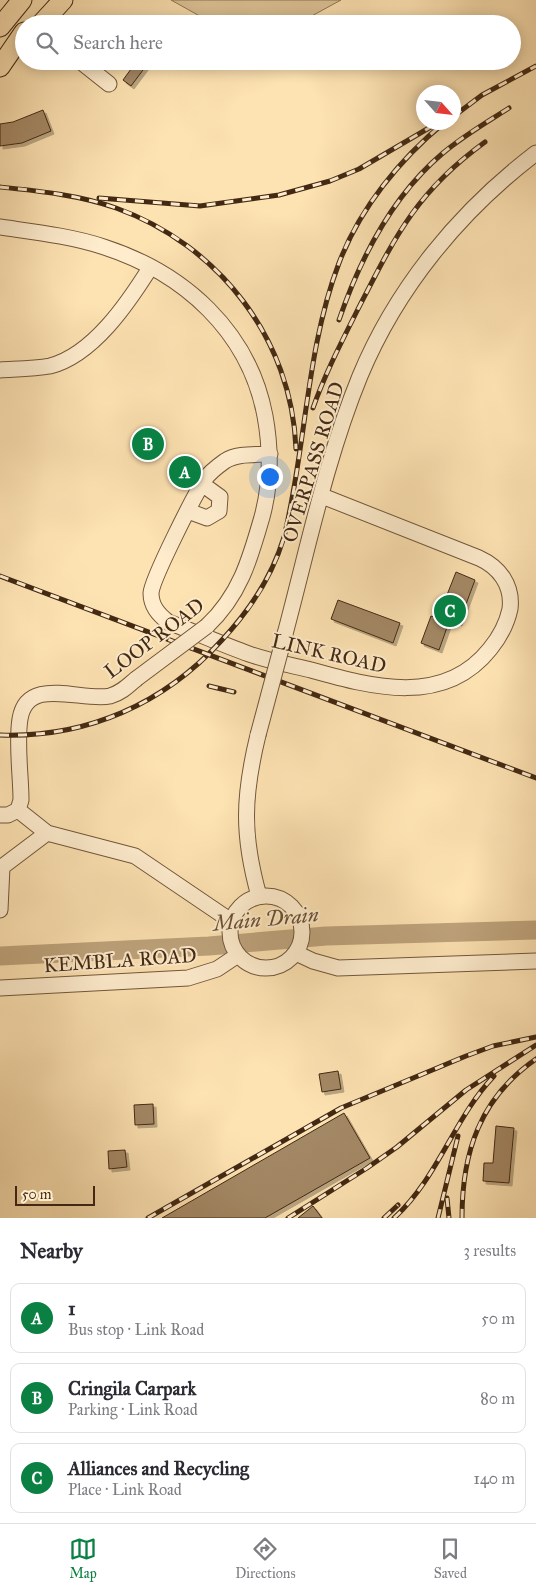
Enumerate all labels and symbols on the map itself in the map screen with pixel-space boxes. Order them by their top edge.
north arrow [416,85,461,130]
street label: OVERPASS ROAD [277,379,349,545]
pin: B [132,425,164,463]
pin: A [169,453,201,491]
your location [257,464,283,490]
pin: C [434,592,466,630]
street label: LOOP ROAD [99,593,209,683]
street label: LINK ROAD [269,628,389,678]
water label: Main Drain [210,901,320,937]
street label: KEMBLA ROAD [43,943,197,977]
scale bar [15,1183,95,1206]

